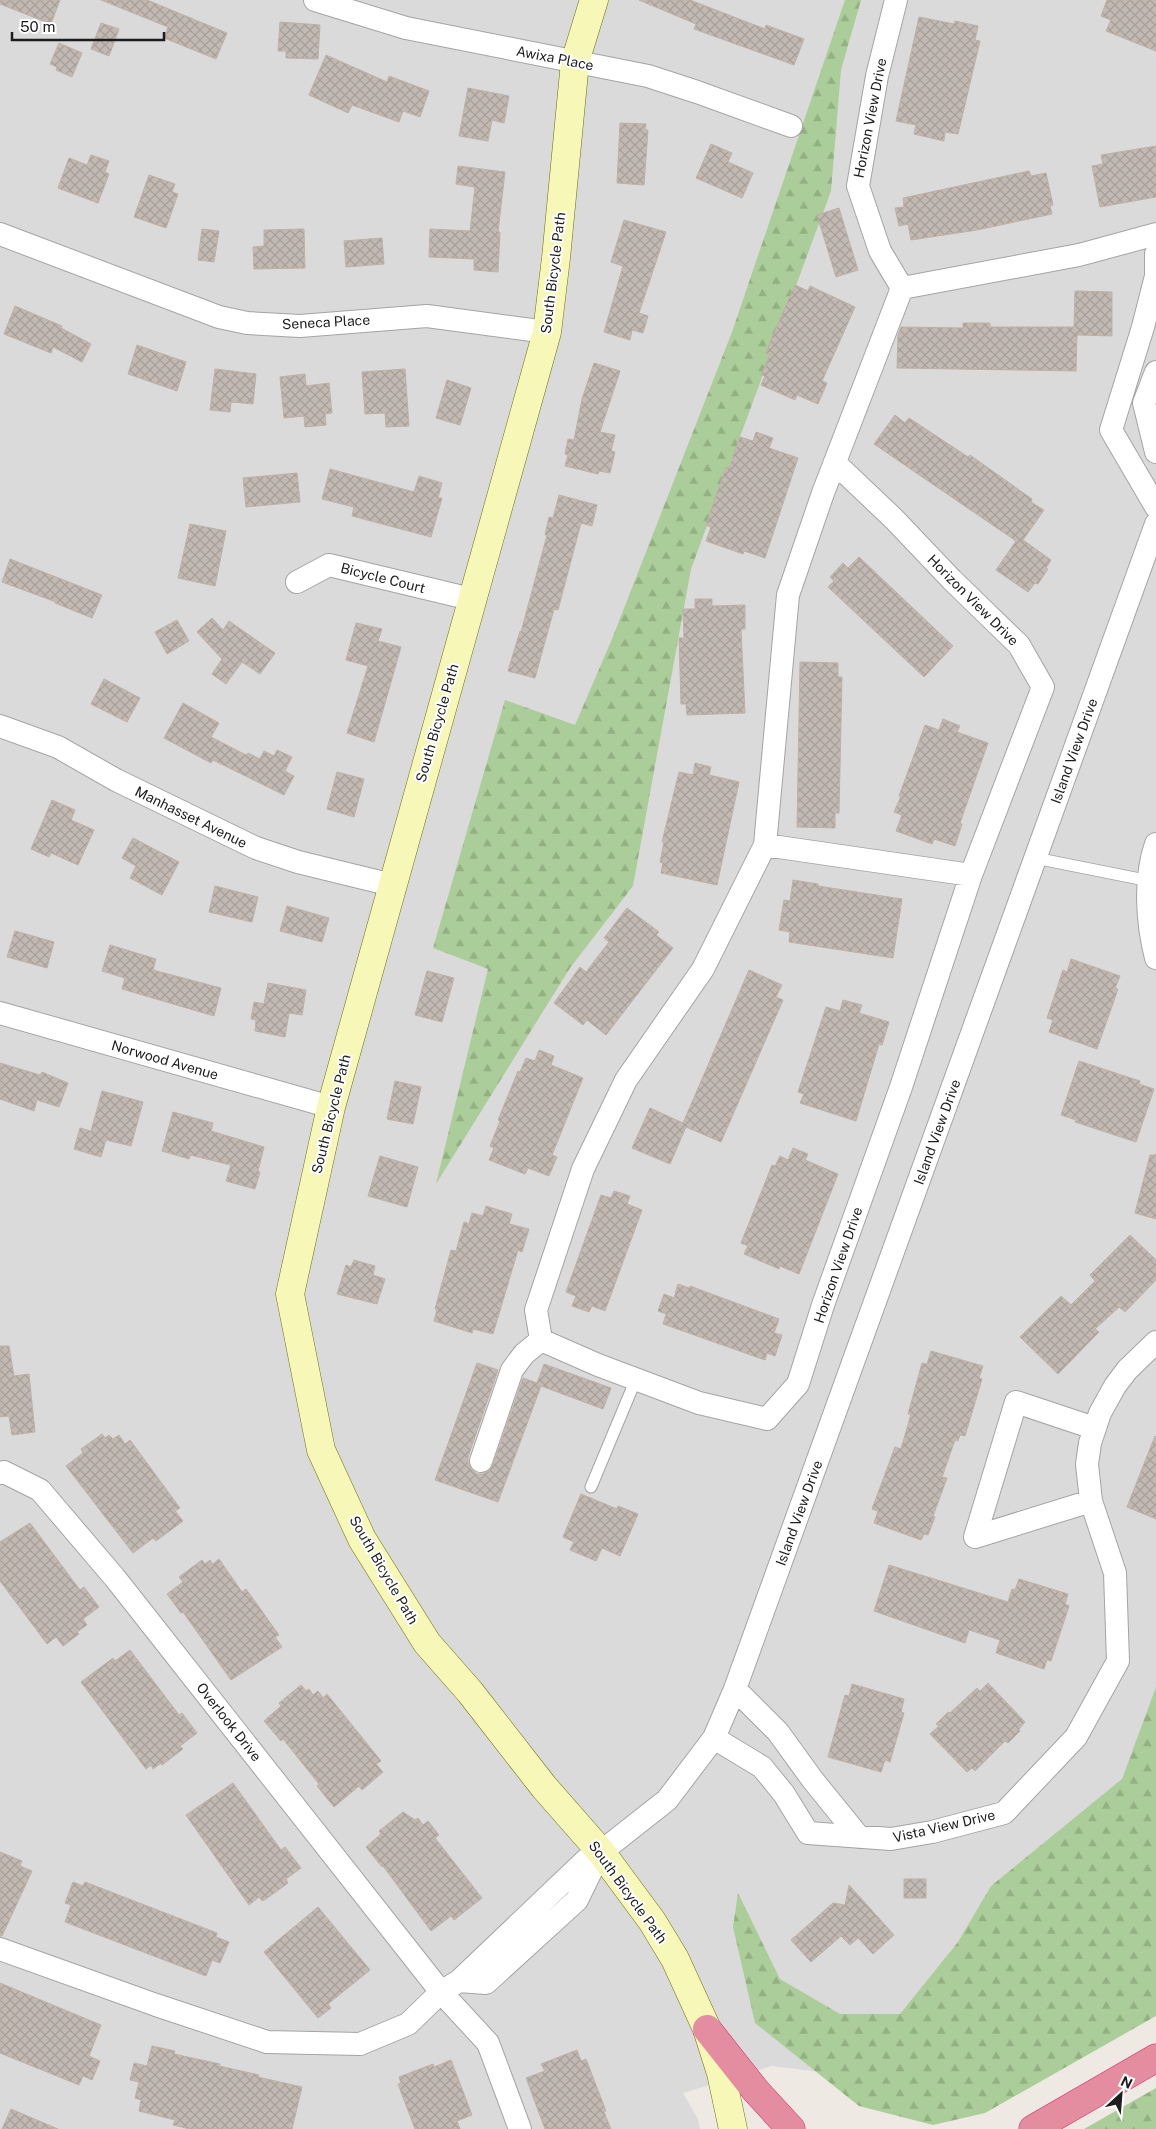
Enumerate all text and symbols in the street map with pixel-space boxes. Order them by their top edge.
scale bar [12,10,165,42]
text: 50 m [20,18,55,35]
street label: Awixa Place [515,43,595,73]
street label: Horizon View Drive [851,57,889,179]
street label: South Bicycle Path [538,211,568,335]
street label: Seneca Place [281,312,371,332]
street label: Horizon View Drive [924,551,1022,649]
street label: Bicycle Court [339,560,427,596]
street label: South Bicycle Path [412,662,462,784]
street label: Island View Drive [1048,696,1101,806]
street label: Manhasset Avenue [132,783,250,851]
street label: Norwood Avenue [110,1037,220,1083]
street label: South Bicycle Path [308,1053,354,1175]
street label: Island View Drive [911,1077,964,1187]
street label: Horizon View Drive [811,1205,865,1325]
street label: Island View Drive [773,1458,826,1568]
street label: South Bicycle Path [346,1513,422,1627]
street label: Overlook Drive [193,1680,265,1764]
street label: Vista View Drive [891,1806,997,1846]
street label: South Bicycle Path [586,1838,670,1946]
north arrow [1096,2069,1146,2119]
text: N [1118,2073,1135,2092]

